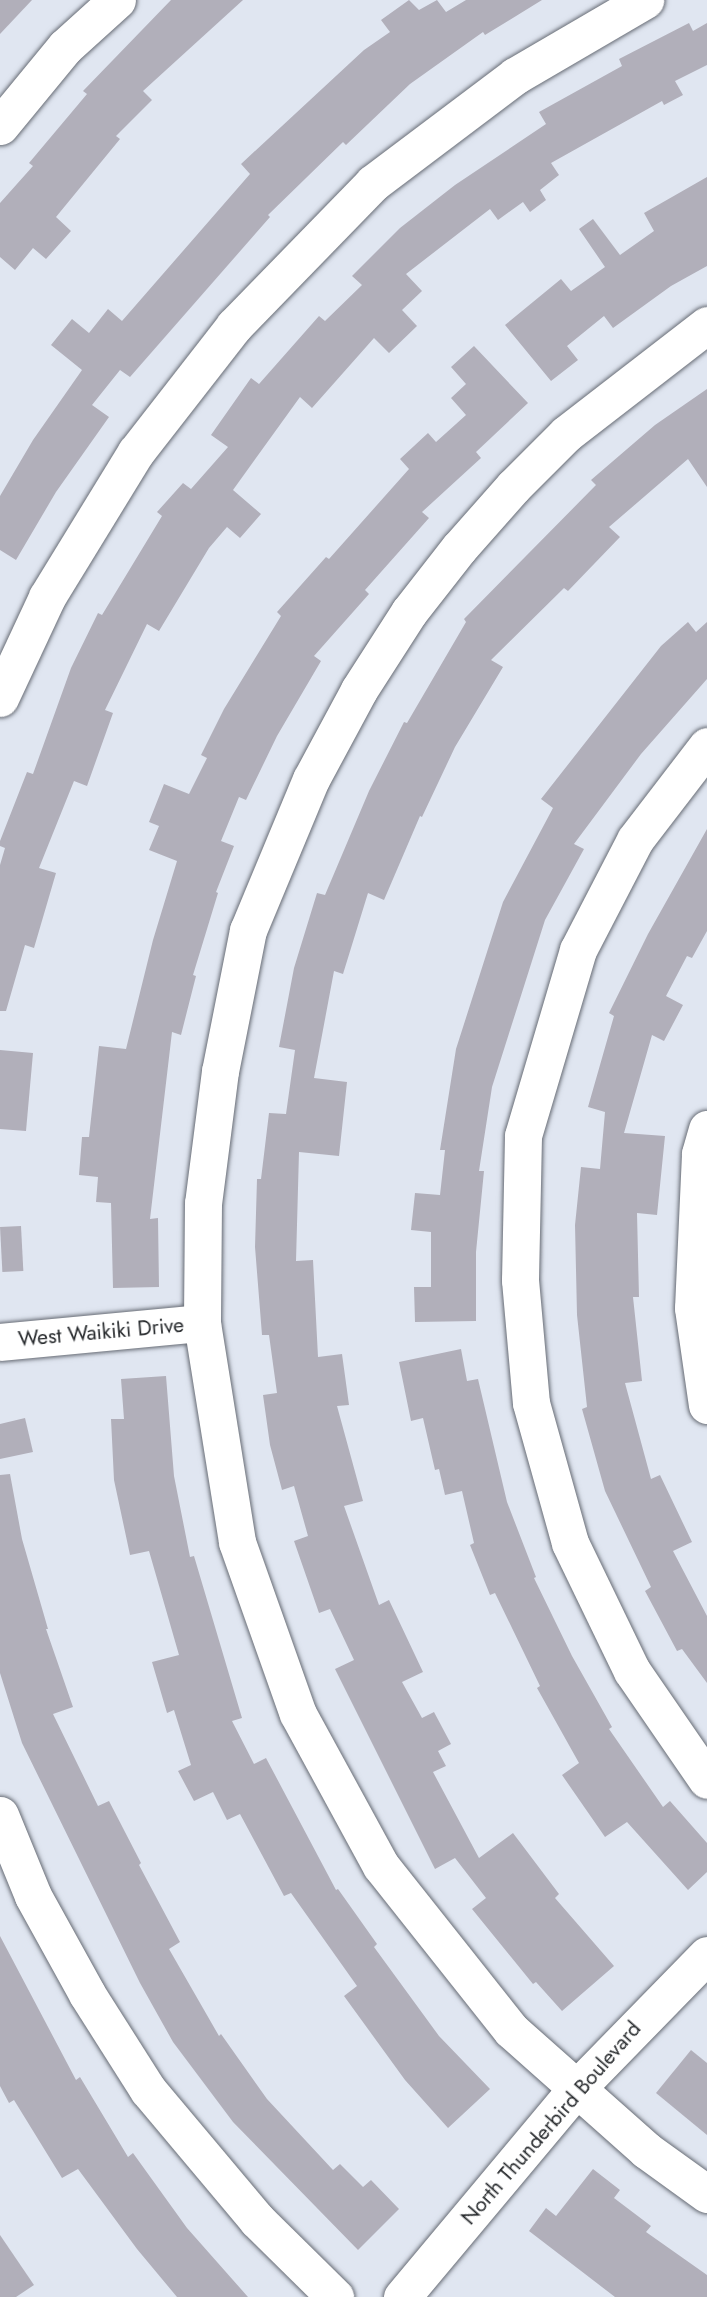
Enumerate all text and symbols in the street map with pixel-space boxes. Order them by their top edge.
street label: West Waikiki Drive [17,1312,185,1352]
street label: North Thunderbird Boulevard [456,2016,646,2230]

